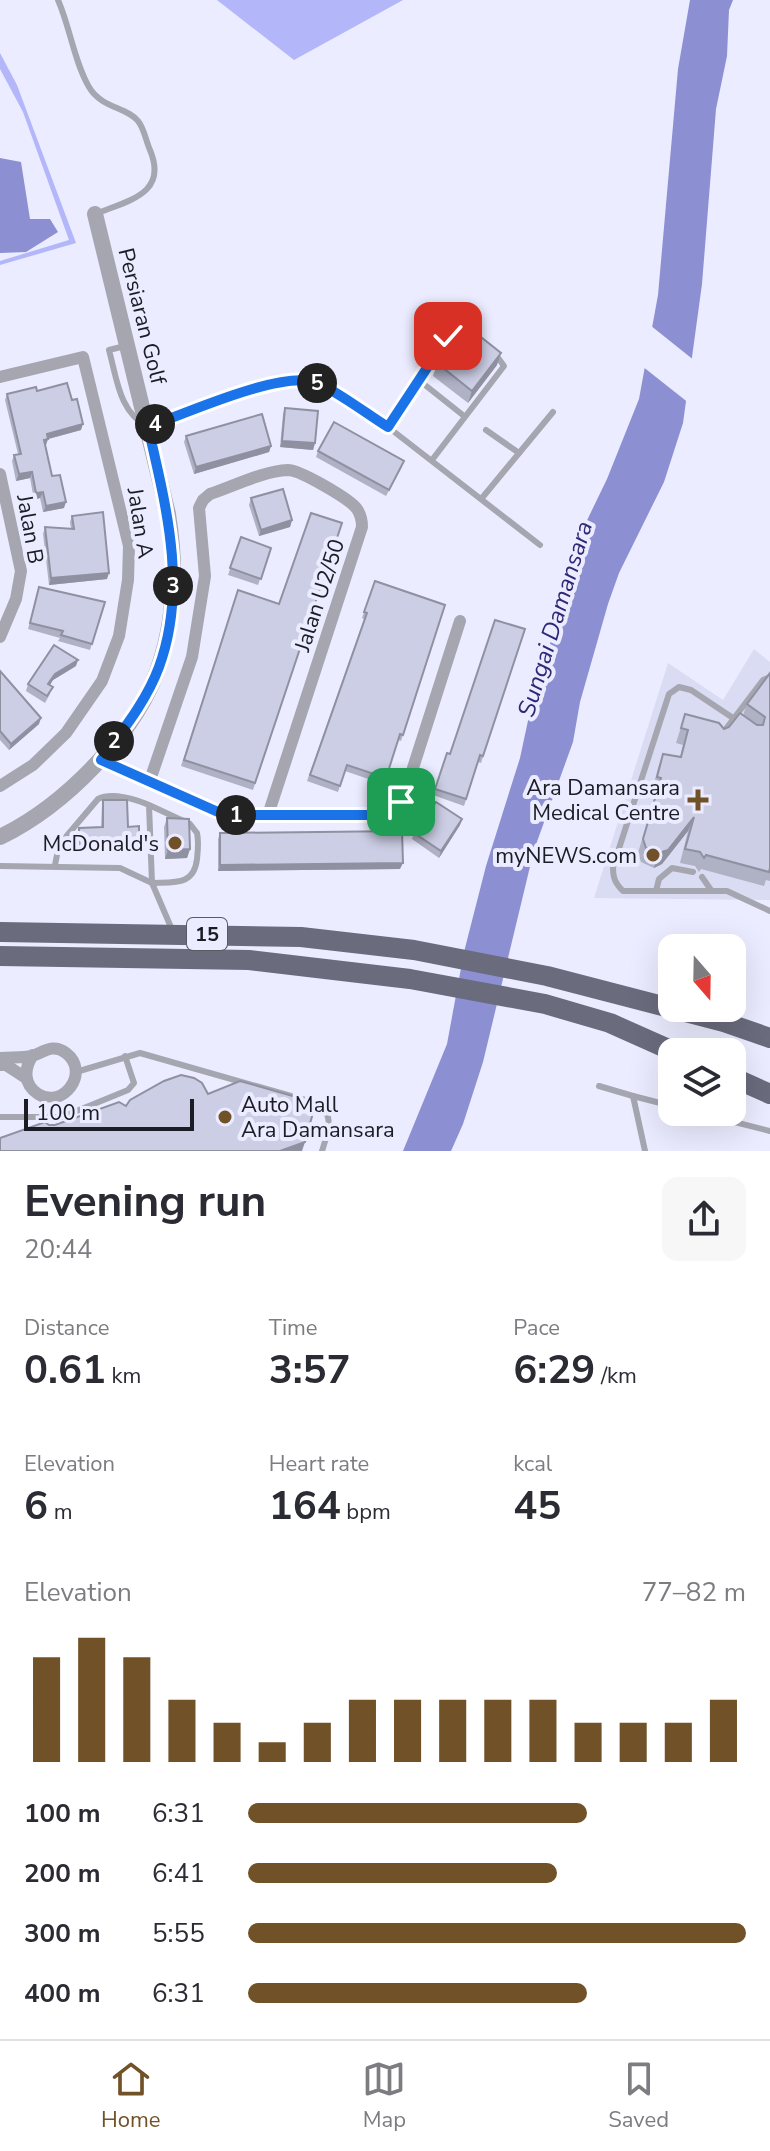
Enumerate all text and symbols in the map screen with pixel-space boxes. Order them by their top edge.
street label: Persiaran Golf [111,245,174,388]
pin [414,302,482,370]
icon: check [426,314,470,358]
pin: 5 [297,363,337,403]
text: 5 [310,368,324,398]
pin: 4 [135,404,175,444]
text: 4 [148,409,162,439]
street label: Jalan A [119,485,160,561]
street label: Jalan B [9,491,51,566]
water label: Sungai Damansara [510,517,600,721]
street label: Jalan U2/50 [287,535,352,657]
pin: 3 [153,566,193,606]
text: 3 [166,571,180,601]
pin: 2 [94,721,134,761]
text: 2 [107,726,121,756]
pin [367,768,435,836]
place label: Ara Damansara Medical Centre [526,773,680,828]
icon: arrive [379,780,423,824]
marker: Ara Damansara Medical Centre [687,789,709,811]
pin: 1 [216,795,256,835]
text: 1 [229,800,243,830]
place label: McDonald's [43,829,159,859]
marker: McDonald's [166,834,184,852]
place label: myNEWS.com [495,841,637,871]
marker: myNEWS.com [644,846,662,864]
road number: 15 [187,918,227,950]
north arrow [658,934,746,1022]
map controls [658,934,746,1126]
button: layers [658,1038,746,1126]
place label: Auto Mall Ara Damansara [241,1090,395,1145]
scale bar [24,1095,194,1131]
text: 100 m [36,1098,100,1128]
marker: Auto Mall Ara Damansara [216,1108,234,1126]
text: Evening run [24,1172,266,1232]
button: share [662,1177,746,1261]
text: 20:44 [24,1232,92,1267]
text: Distance [24,1313,109,1343]
text: Time [269,1313,318,1343]
text: Pace [513,1313,560,1343]
text: 0.61 [24,1343,106,1397]
text: 3:57 [269,1343,351,1397]
text: 6:29 [513,1343,595,1397]
text: km [106,1361,141,1391]
text: /km [595,1361,637,1391]
text: Elevation [24,1449,115,1479]
text: Heart rate [269,1449,369,1479]
text: kcal [513,1449,552,1479]
text: 6 [24,1479,48,1533]
text: 164 [269,1479,341,1533]
text: 45 [513,1479,561,1533]
text: m [48,1497,73,1527]
text: bpm [341,1497,391,1527]
text: Elevation [24,1575,132,1610]
text: 77–82 m [642,1575,746,1610]
text: 100 m [24,1796,101,1831]
text: 6:31 [152,1796,205,1831]
text: 200 m [24,1856,101,1891]
text: 6:41 [152,1856,205,1891]
text: 300 m [24,1916,101,1951]
text: 5:55 [152,1916,205,1951]
text: 400 m [24,1976,101,2011]
text: 6:31 [152,1976,205,2011]
tab: Home [101,2057,160,2135]
tab: Map [362,2057,406,2135]
tab: Saved [608,2057,669,2135]

